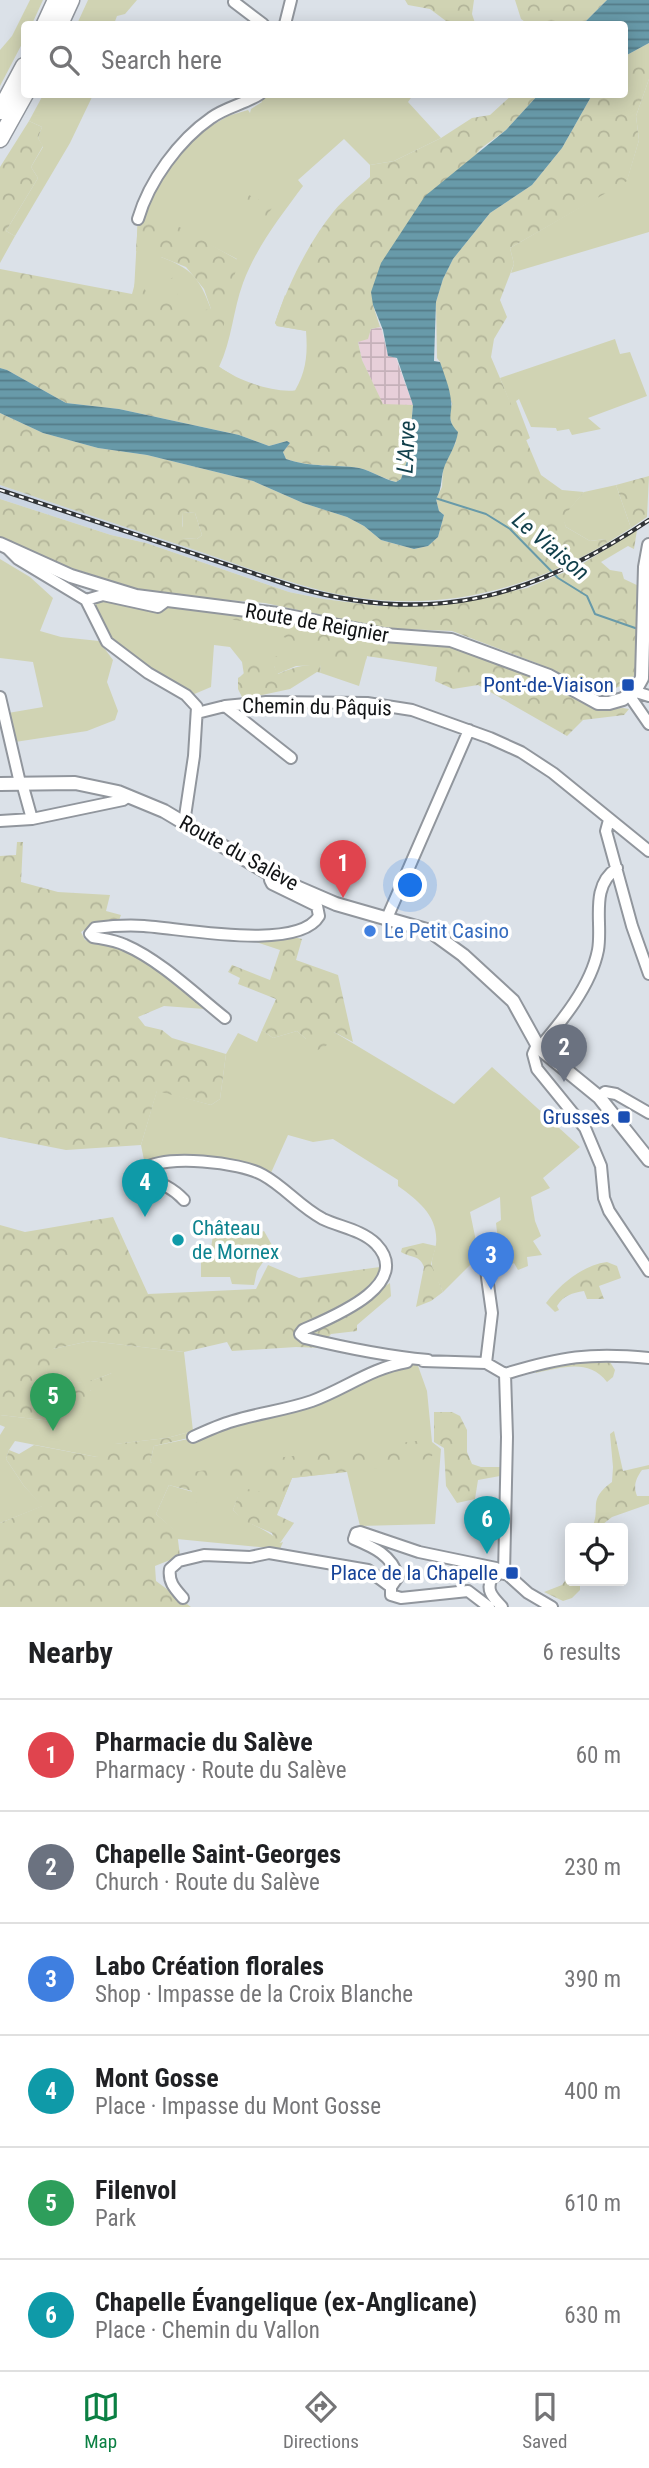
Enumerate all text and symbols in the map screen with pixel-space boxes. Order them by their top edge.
search box [21,21,628,98]
icon: search [45,41,83,79]
text: Search here [101,45,222,75]
water label: L'Arve [392,420,421,474]
water label: Le Viaison [507,506,595,586]
street label: Route de Reignier [243,599,391,647]
place label: Pont-de-Viaison [483,673,614,697]
marker: Pont-de-Viaison [620,677,636,693]
street label: Chemin du Pâquis [242,694,392,720]
street label: Route du Salève [175,810,303,896]
pin: 1 [320,840,366,898]
your location [393,868,427,902]
place label: Le Petit Casino [384,919,509,943]
marker: Le Petit Casino [362,923,378,939]
pin: 2 [541,1024,587,1082]
place label: Grusses [542,1105,610,1129]
marker: Grusses [616,1109,632,1125]
pin: 4 [122,1159,168,1217]
place label: Château de Mornex [192,1216,279,1264]
marker: Château de Mornex [170,1232,186,1248]
pin: 3 [468,1232,514,1290]
pin: 5 [30,1373,76,1431]
pin: 6 [464,1496,510,1554]
map controls [565,1523,628,1586]
button: locate [565,1523,628,1586]
place label: Place de la Chapelle [331,1561,498,1585]
marker: Place de la Chapelle [504,1565,520,1581]
text: Nearby [28,1635,113,1670]
text: 6 results [543,1639,621,1666]
text: Pharmacie du Salève [95,1727,313,1757]
text: 1 [45,1742,57,1769]
text: 60 m [576,1742,621,1769]
text: Pharmacy · Route du Salève [95,1757,346,1784]
text: Chapelle Saint-Georges [95,1839,341,1869]
text: 2 [45,1854,57,1881]
text: 230 m [564,1854,621,1881]
text: Church · Route du Salève [95,1869,320,1896]
text: Labo Création florales [95,1951,324,1981]
text: 3 [45,1966,57,1993]
text: 390 m [564,1966,621,1993]
text: Shop · Impasse de la Croix Blanche [95,1981,413,2008]
text: Mont Gosse [95,2063,219,2093]
text: 4 [45,2078,57,2105]
text: 400 m [564,2078,621,2105]
text: Place · Impasse du Mont Gosse [95,2093,381,2120]
text: Filenvol [95,2175,177,2205]
text: 5 [45,2190,57,2217]
text: 610 m [564,2190,621,2217]
text: Park [95,2205,136,2232]
text: Chapelle Évangelique (ex-Anglicane) [95,2287,477,2317]
text: 6 [45,2302,57,2329]
text: 630 m [564,2302,621,2329]
text: Place · Chemin du Vallon [95,2317,320,2344]
tab: Map [82,2388,120,2453]
tab: Directions [283,2388,359,2453]
tab: Saved [522,2388,567,2453]

